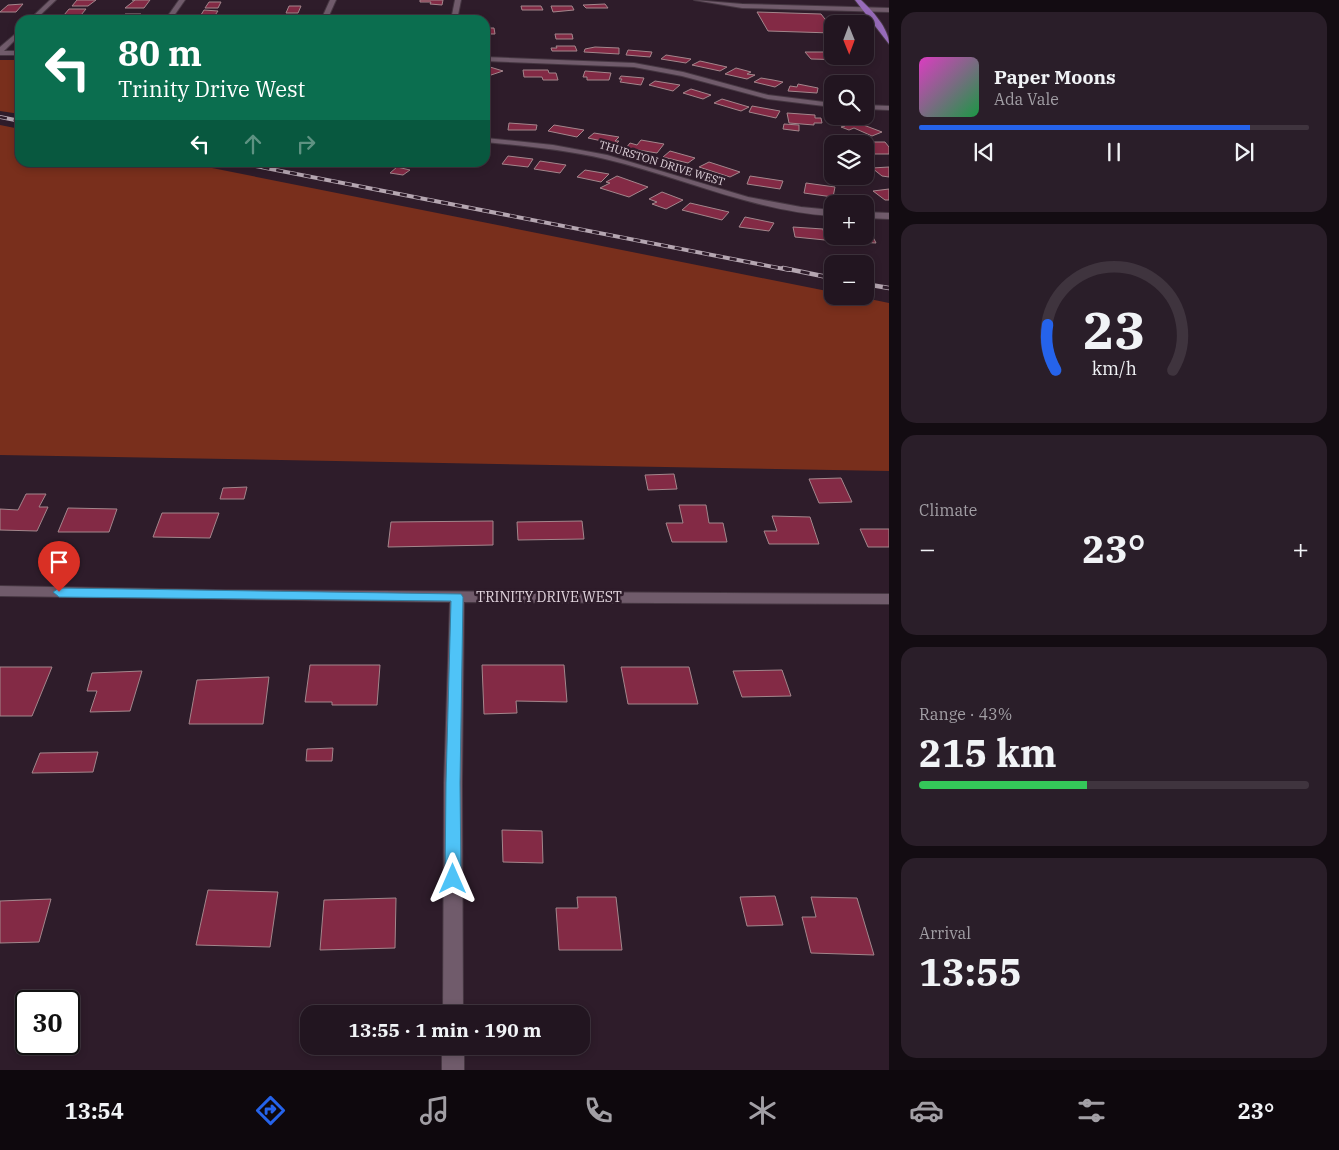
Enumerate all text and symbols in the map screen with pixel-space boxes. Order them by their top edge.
north arrow [824,15,874,65]
map controls [824,15,874,305]
text: 80 m [118,30,202,76]
icon: left [35,35,100,100]
text: Paper Moons [994,65,1116,89]
text: Trinity Drive West [118,74,305,103]
button: search [824,75,874,125]
text: Ada Vale [994,89,1059,109]
icon: left [186,130,214,158]
icon: ahead [239,130,267,158]
icon: right [292,130,320,158]
button: layers [824,135,874,185]
street label: THURSTON DRIVE WEST [597,137,727,189]
icon: previous [970,138,998,166]
icon: pause [1100,138,1128,166]
icon: next [1230,138,1258,166]
button: + [824,195,874,245]
button: − [824,255,874,305]
text: 23 [1083,296,1145,363]
text: km/h [1091,357,1137,380]
text: Climate [919,500,977,520]
text: 23° [1082,524,1146,573]
text: − [919,530,936,567]
text: + [1292,530,1309,567]
pin [38,541,80,592]
icon: arrive [45,548,73,576]
street label: TRINITY DRIVE WEST [476,588,622,606]
text: Range · 43% [919,704,1012,724]
text: 215 km [919,728,1057,777]
position arrow [426,852,478,904]
text: Arrival [919,923,971,943]
text: 13:55 [919,947,1022,996]
speed limit sign: 30 [15,990,80,1055]
text: 13:55 · 1 min · 190 m [349,1018,541,1042]
icon: directions [253,1093,288,1128]
icon: music [417,1093,452,1128]
icon: phone [581,1093,616,1128]
icon: climate [745,1093,780,1128]
icon: car [909,1093,944,1128]
icon: filters [1074,1093,1109,1128]
text: 13:54 [65,1096,124,1125]
text: 23° [1238,1096,1274,1125]

